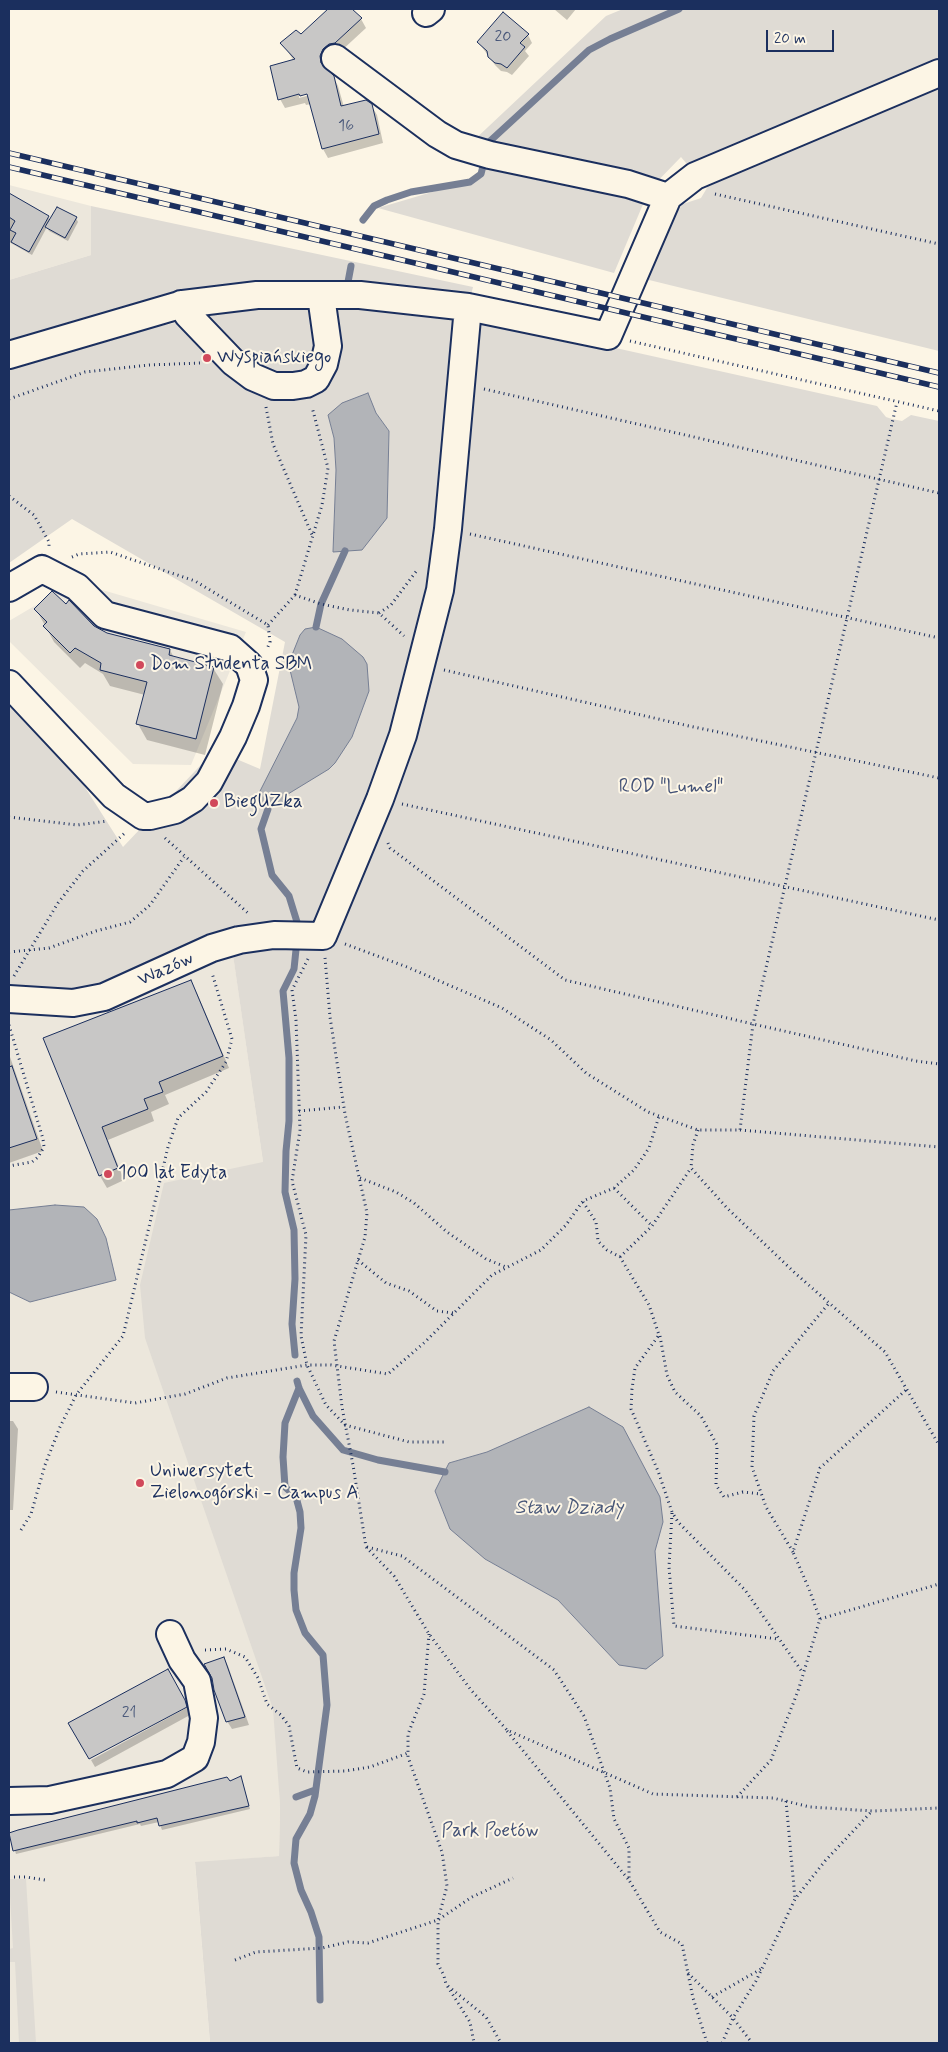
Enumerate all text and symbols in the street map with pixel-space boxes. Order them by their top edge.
scale bar [768,20,836,52]
house number: 20 [495,28,511,48]
text: 20 m [774,29,806,49]
house number: 16 [338,117,354,137]
place label: Wyspiańskiego [217,347,331,369]
marker: Wyspiańskiego [201,352,213,364]
place label: Dom Studenta SBM [150,654,312,676]
marker: Dom Studenta SBM [134,659,146,671]
park label: ROD "Lumel" [619,777,723,799]
place label: BiegUZka [224,792,303,814]
marker: BiegUZka [208,797,220,809]
street label: Wazów [135,948,197,992]
place label: 100 lat Edyta [118,1163,227,1185]
marker: 100 lat Edyta [102,1168,114,1180]
place label: Uniwersytet Zielonogórski - Campus A [150,1461,359,1505]
marker: Uniwersytet Zielonogórski - Campus A [134,1477,146,1489]
water label: Staw Dziady [515,1497,623,1521]
house number: 21 [122,1704,136,1724]
park label: Park Poetów [441,1821,539,1843]

